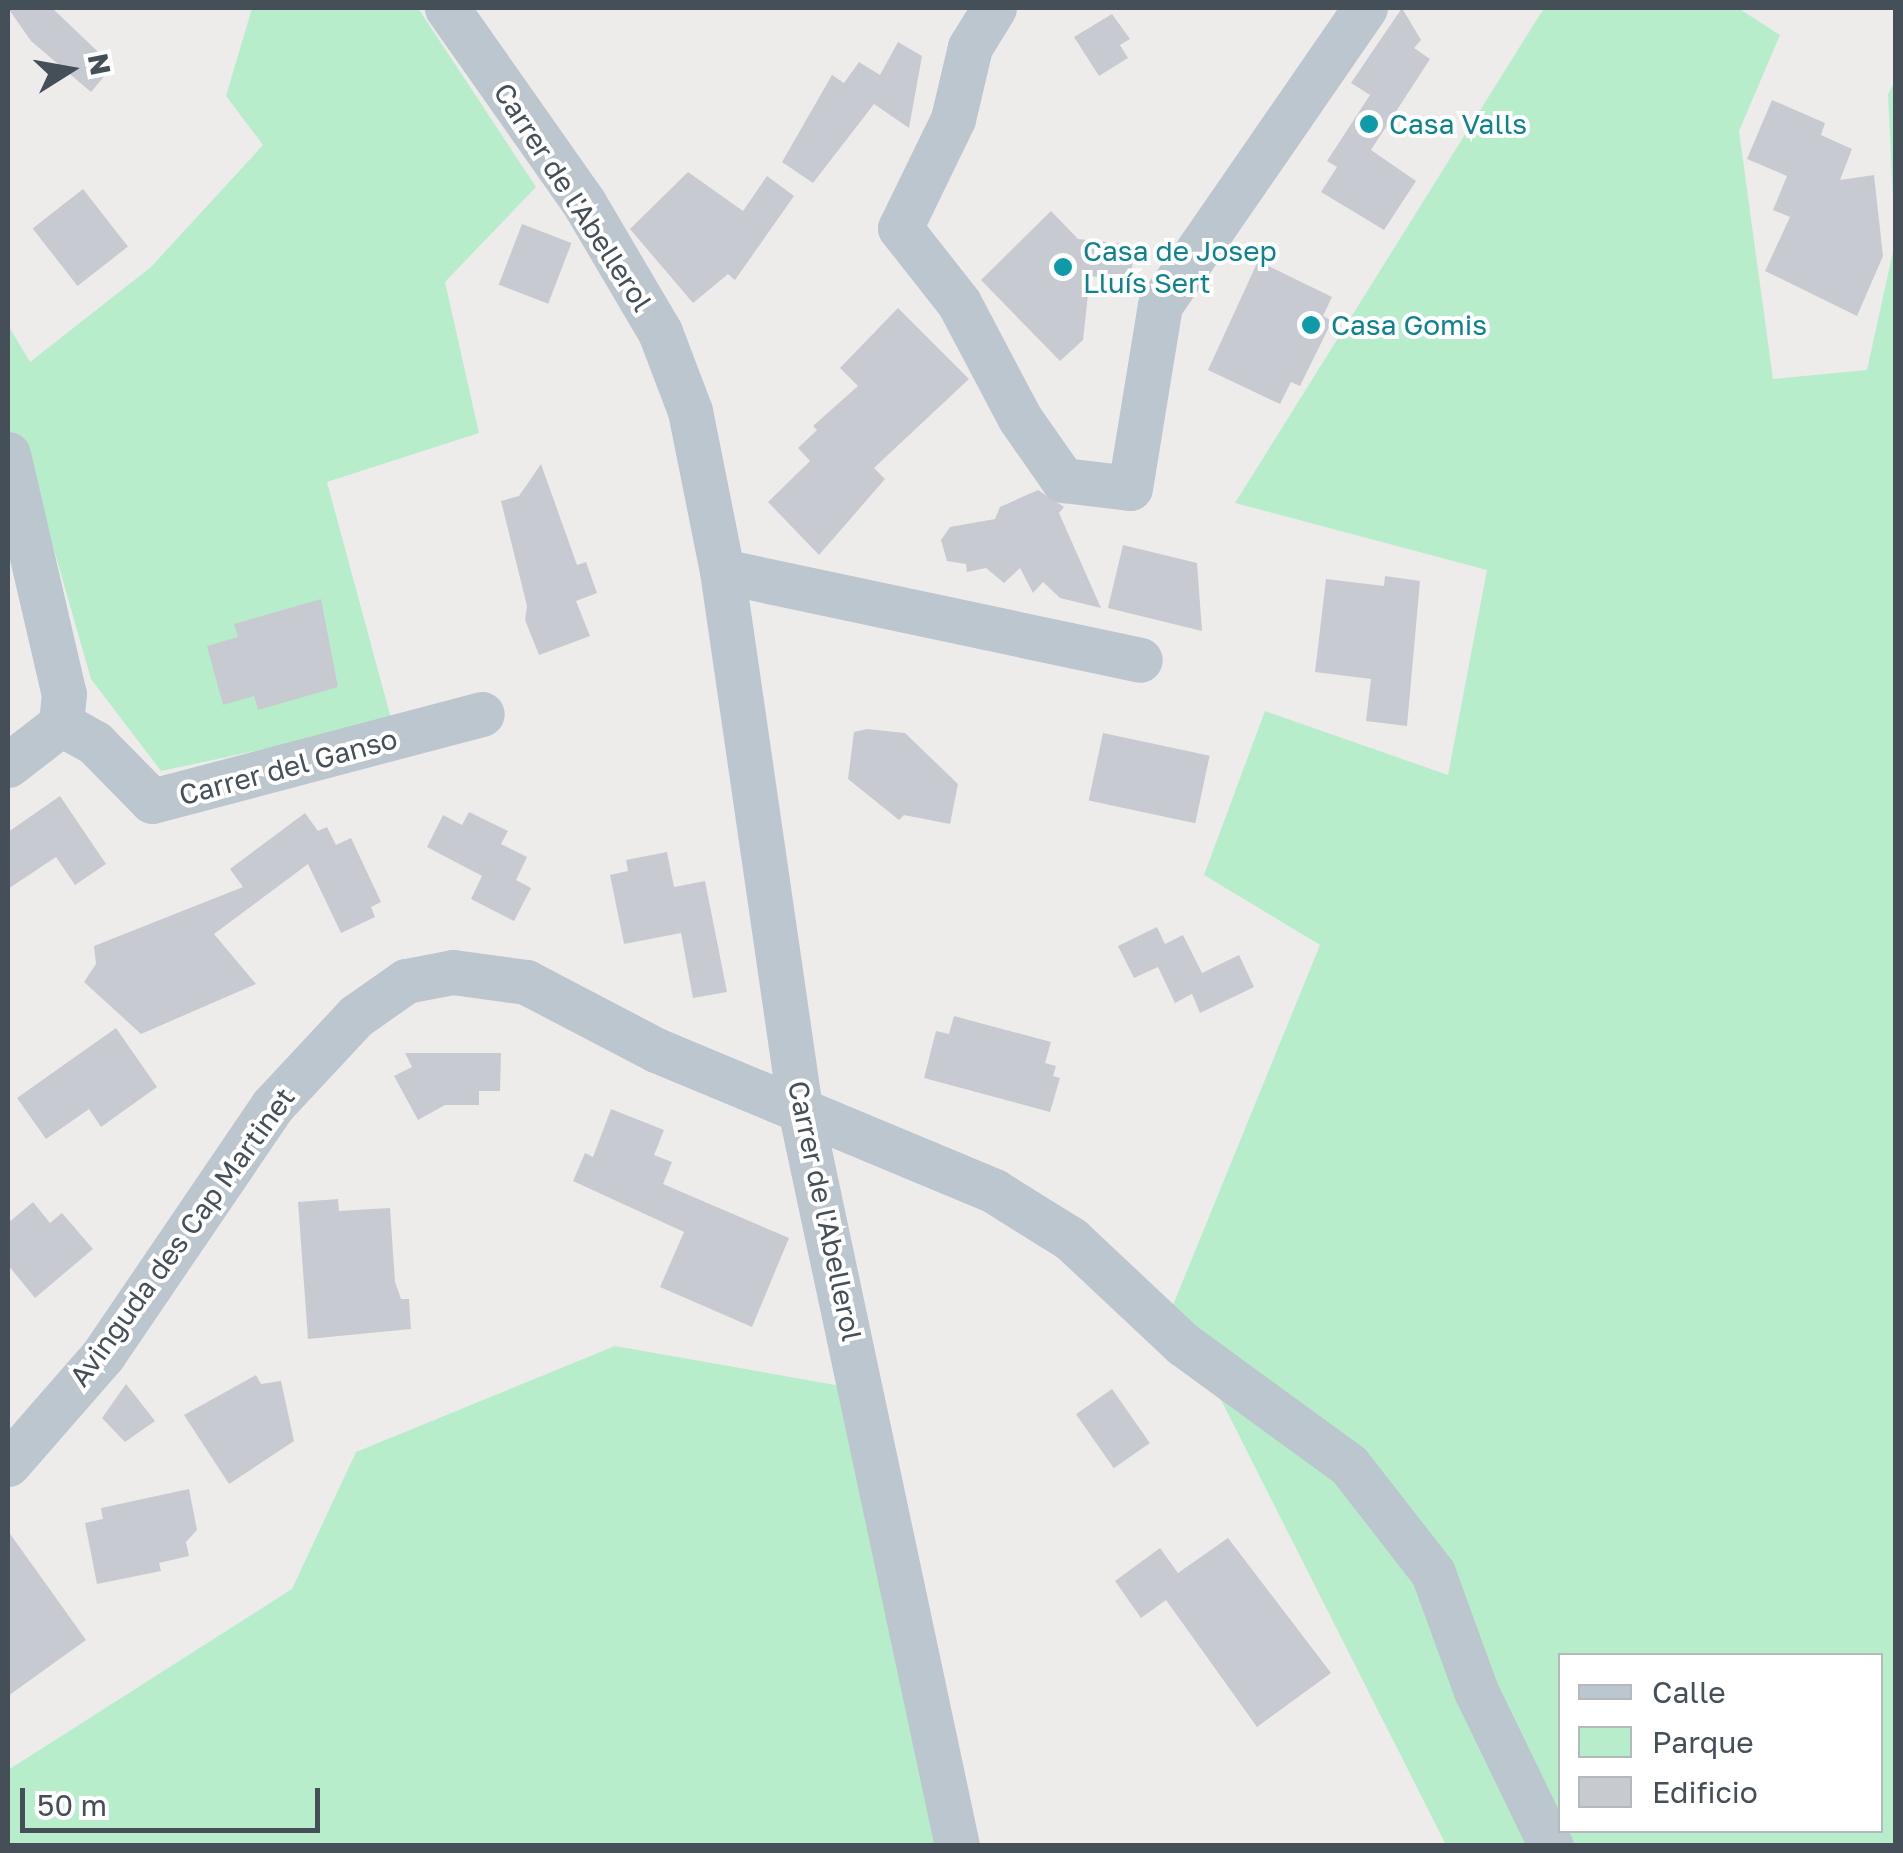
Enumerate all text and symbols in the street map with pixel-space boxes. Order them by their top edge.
north arrow [20,20,120,120]
text: N [82,51,118,78]
street label: Carrer de l'Abellerol [487,77,659,317]
place label: Casa Valls [1389,107,1527,141]
marker: Casa Valls [1358,113,1380,135]
place label: Casa de Josep Lluís Sert [1083,234,1277,300]
marker: Casa de Josep Lluís Sert [1052,256,1074,278]
place label: Casa Gomis [1331,308,1487,342]
marker: Casa Gomis [1300,314,1322,336]
street label: Carrer del Ganso [175,722,401,812]
street label: Carrer de l'Abellerol [781,1078,869,1344]
street label: Avinguda des Cap Martinet [62,1081,302,1393]
legend [1558,1653,1883,1833]
text: Calle [1652,1674,1726,1710]
text: Parque [1652,1724,1754,1760]
scale bar [25,1768,325,1830]
text: Edificio [1652,1774,1758,1810]
text: 50 m [37,1787,107,1823]

